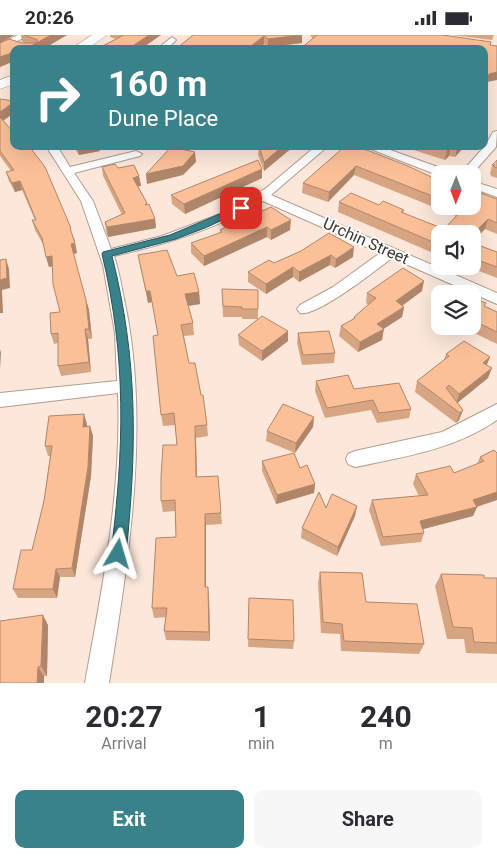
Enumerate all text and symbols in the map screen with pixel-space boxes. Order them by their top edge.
text: 20:26 [25,6,74,29]
text: 160 m [108,64,207,105]
icon: right [25,65,90,130]
text: Dune Place [108,106,218,131]
north arrow [431,165,481,215]
map controls [431,165,481,335]
pin [220,187,262,229]
icon: arrive [227,194,255,222]
street label: Urchin Street [320,214,412,268]
button: sound [431,225,481,275]
button: layers [431,285,481,335]
position arrow [91,527,143,579]
text: 20:27 [85,699,163,734]
text: 1 [253,699,270,734]
text: 240 [360,699,412,734]
text: Arrival [101,734,147,753]
text: min [248,734,275,753]
text: m [379,734,393,753]
button: Exit [15,790,244,848]
button: Share [254,790,482,848]

